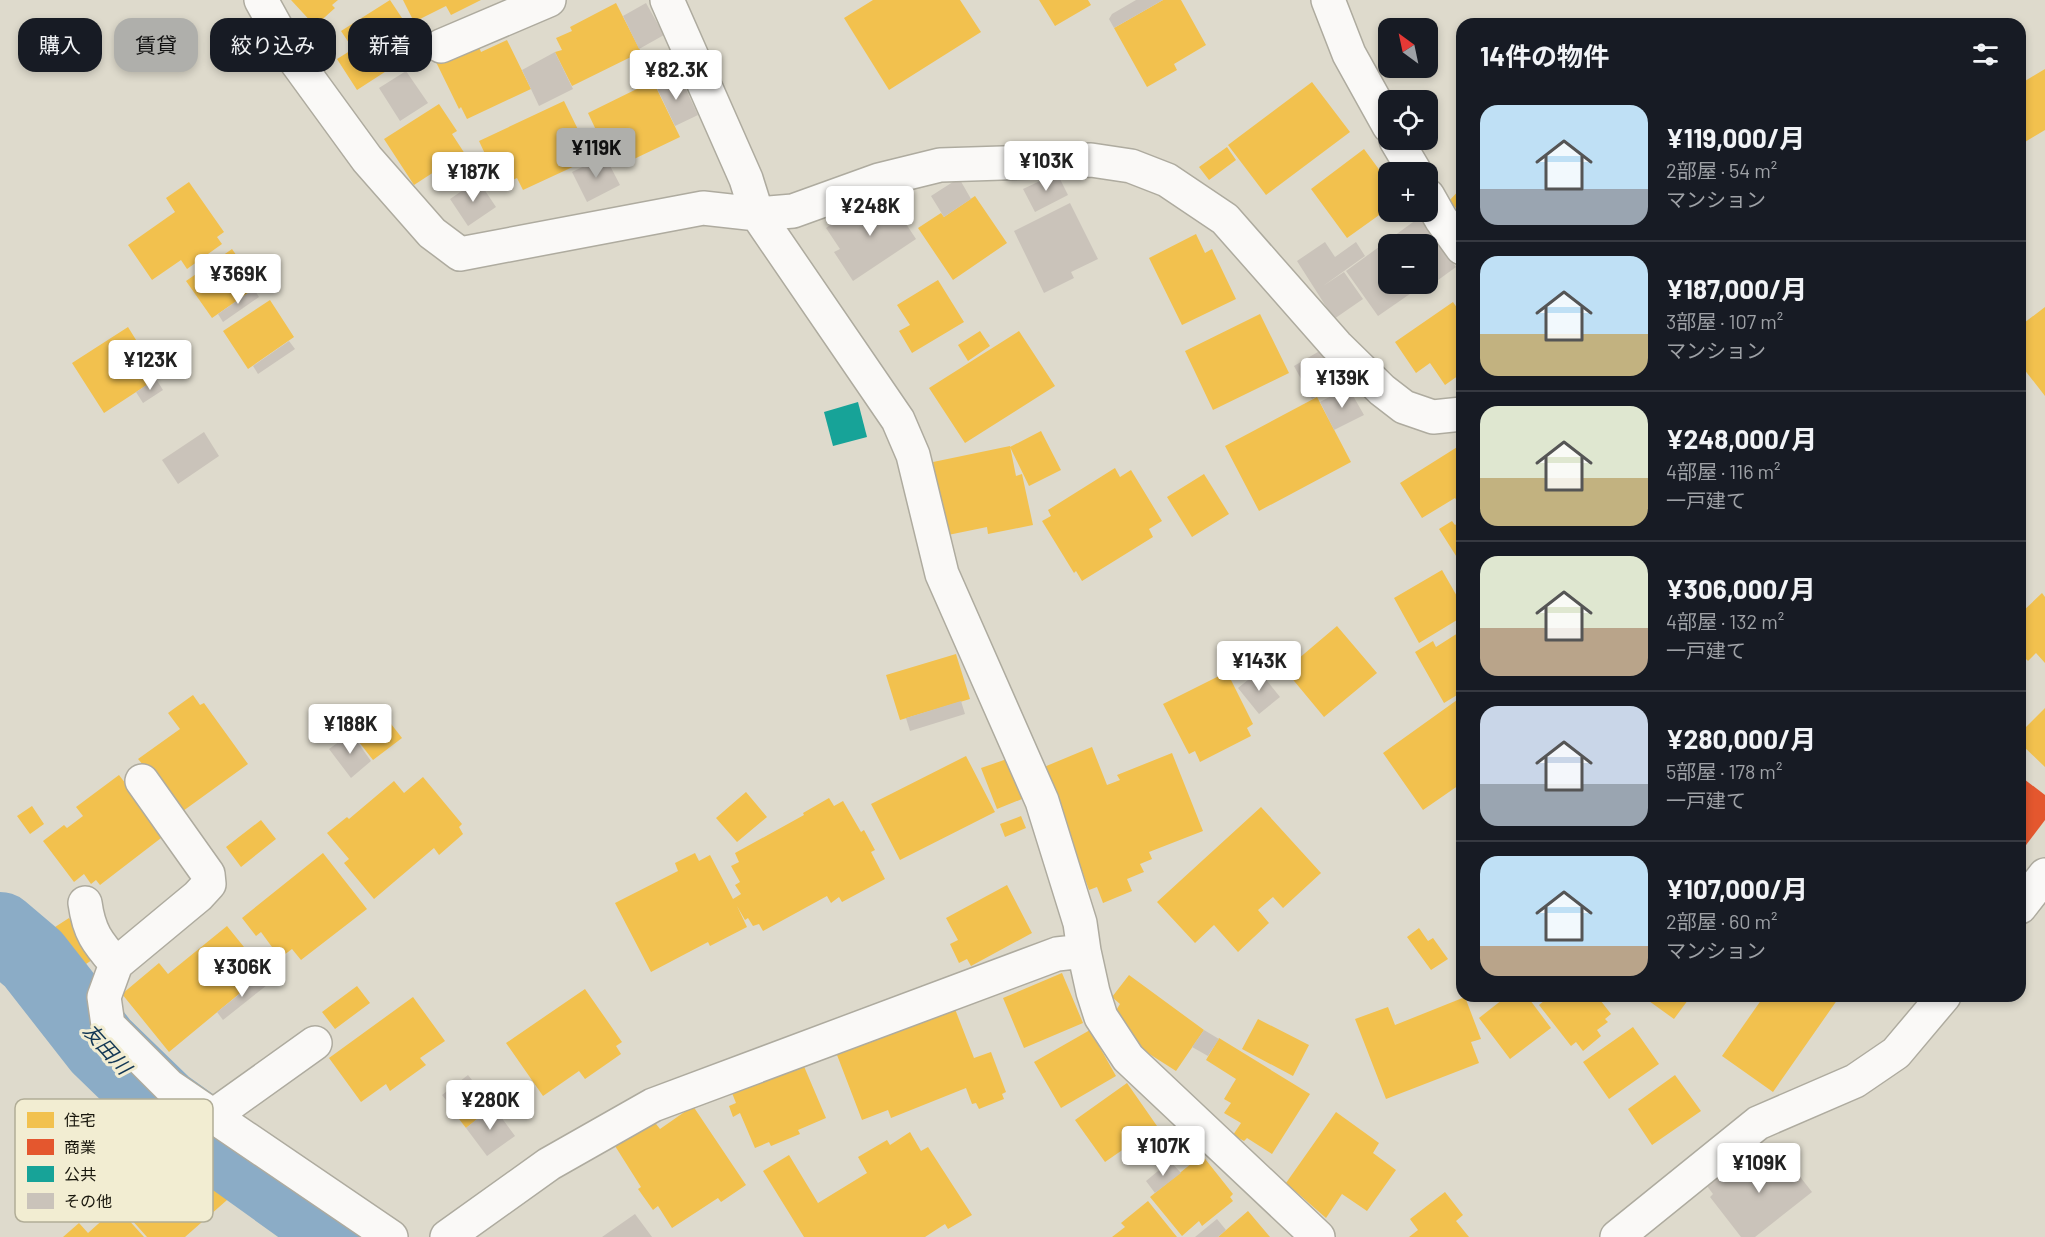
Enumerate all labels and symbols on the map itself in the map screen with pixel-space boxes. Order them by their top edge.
north arrow [1378,18,1438,78]
pin: ¥82.3K [627,50,725,101]
pin: ¥119K [554,128,638,179]
pin: ¥103K [1004,141,1088,192]
pin: ¥187K [431,152,515,203]
pin: ¥248K [828,186,912,237]
pin: ¥369K [196,254,280,305]
pin: ¥123K [108,340,192,391]
pin: ¥139K [1300,358,1384,409]
pin: ¥143K [1217,641,1301,692]
pin: ¥188K [308,704,392,755]
pin: ¥306K [200,947,284,998]
water label: 友田川 [79,1018,138,1080]
pin: ¥280K [448,1080,532,1131]
legend [15,1099,213,1222]
text: 住宅 [64,1110,96,1129]
pin: ¥107K [1121,1126,1205,1177]
text: 商業 [64,1137,96,1156]
pin: ¥109K [1717,1143,1801,1194]
text: 公共 [64,1164,96,1183]
text: その他 [64,1191,112,1210]

